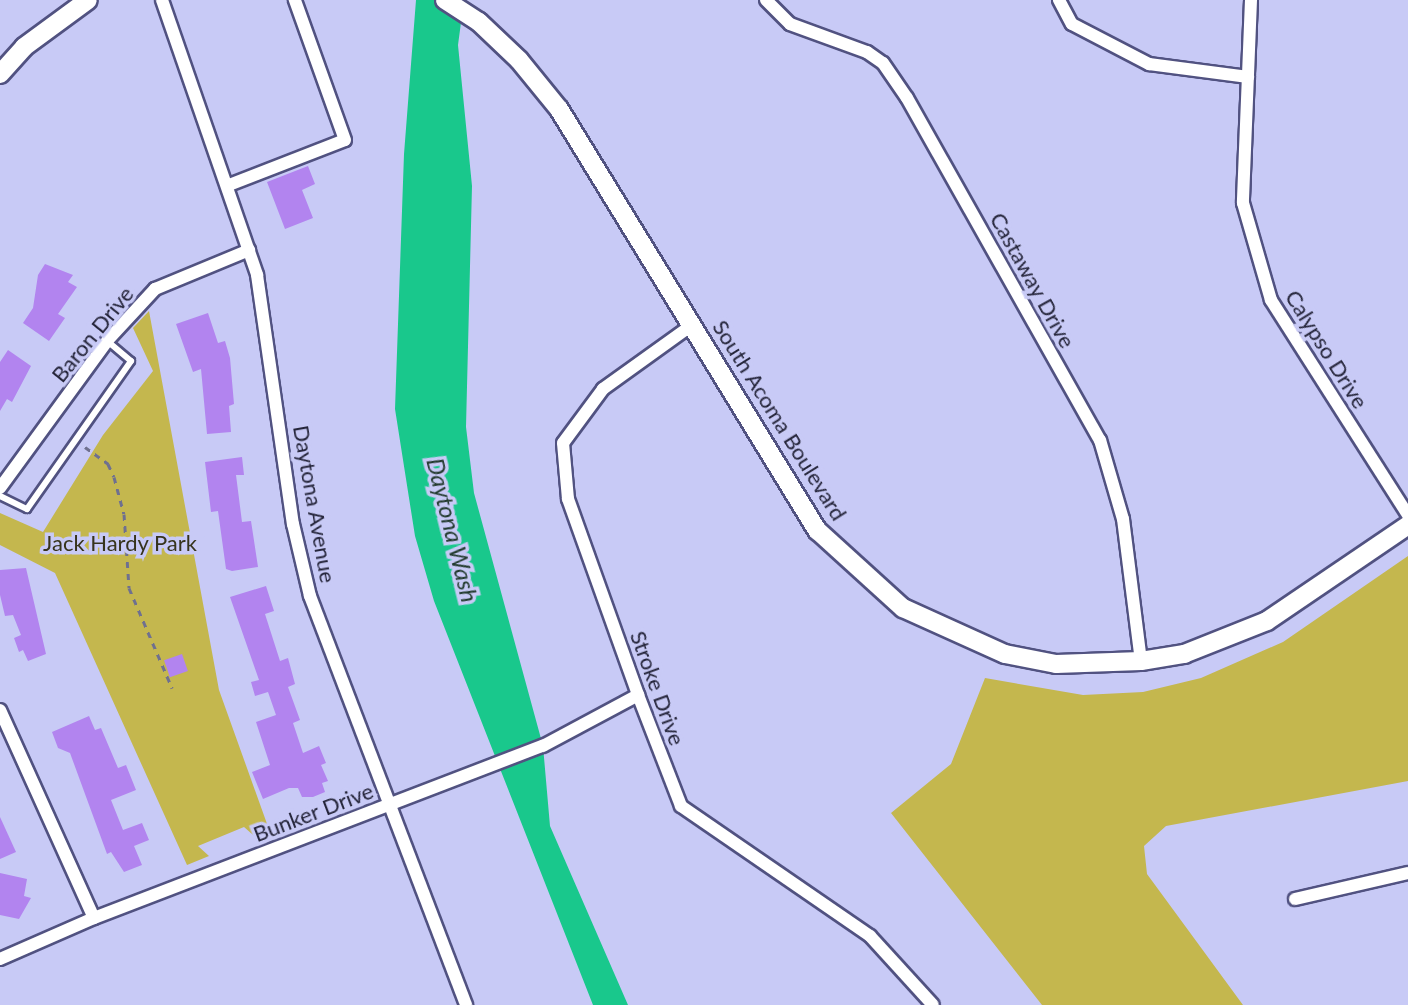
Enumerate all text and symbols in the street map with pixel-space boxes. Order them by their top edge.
street label: Castaway Drive [985,208,1081,352]
street label: Baron Drive [45,281,139,387]
street label: Calypso Drive [1280,285,1374,413]
street label: South Acoma Boulevard [707,315,853,525]
street label: Daytona Avenue [288,423,342,585]
water label: Daytona Wash [421,455,485,605]
park label: Jack Hardy Park [43,530,197,556]
street label: Stroke Drive [625,627,691,749]
street label: Bunker Drive [249,777,377,847]

